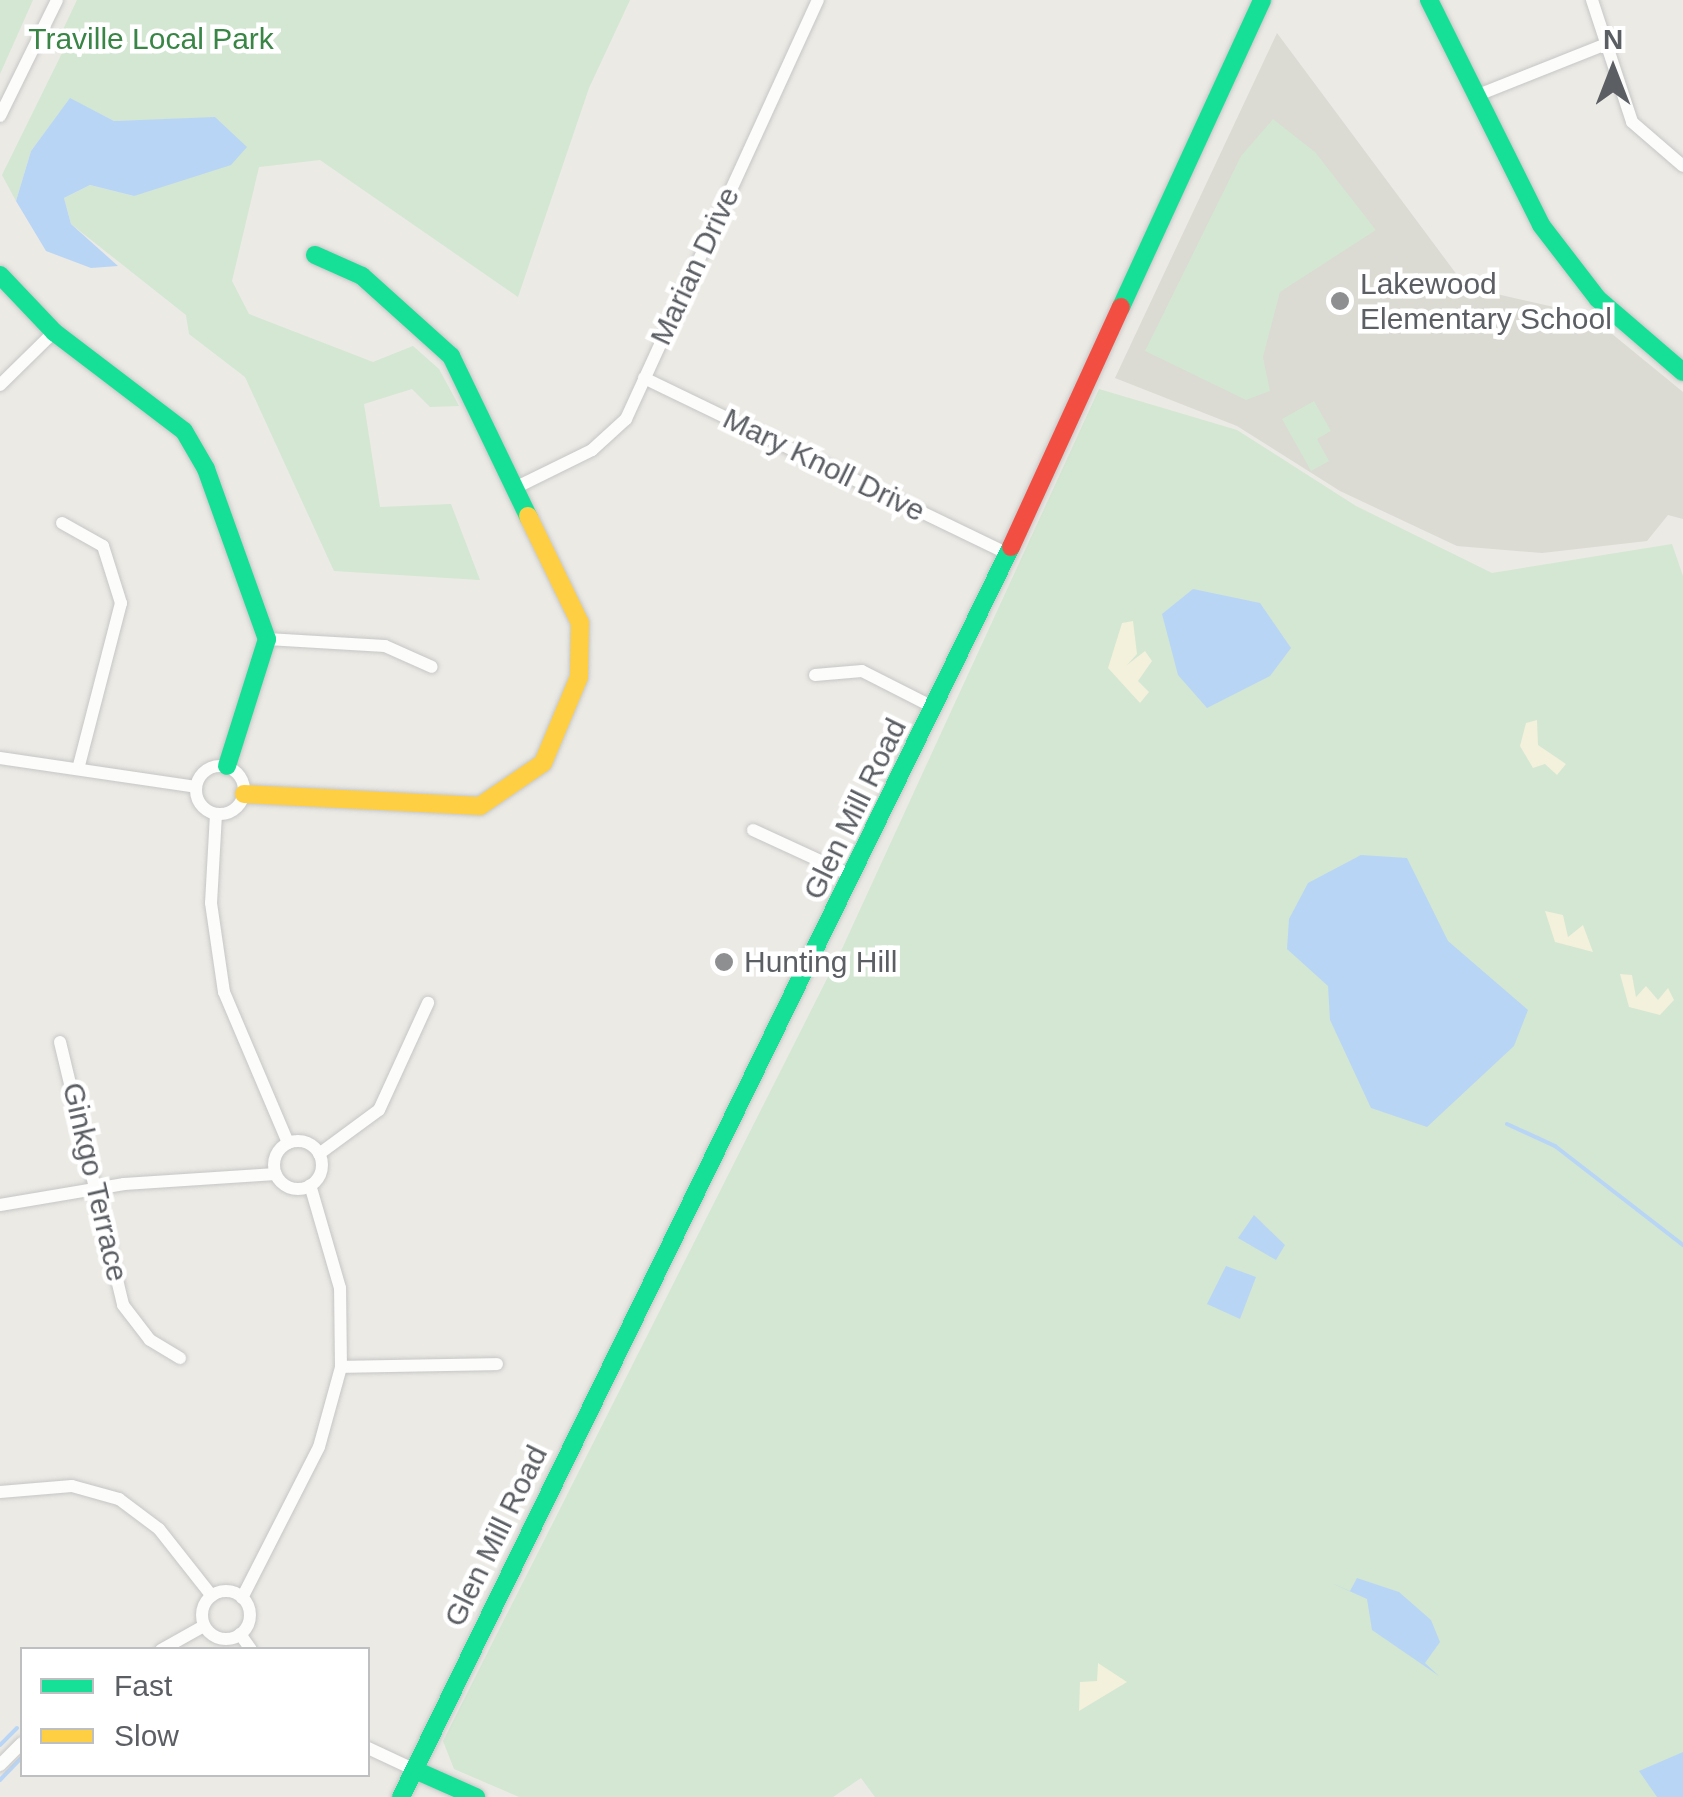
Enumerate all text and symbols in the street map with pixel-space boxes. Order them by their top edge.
north arrow [1563,20,1663,120]
park label: Traville Local Park [28,21,274,57]
text: N [1603,24,1623,55]
street label: Marian Drive [643,181,747,351]
place label: Lakewood Elementary School [1360,266,1612,336]
marker: Lakewood Elementary School [1329,290,1351,312]
street label: Mary Knoll Drive [717,401,931,529]
street label: Glen Mill Road [796,713,914,905]
place label: Hunting Hill [744,944,897,980]
marker: Hunting Hill [713,951,735,973]
street label: Ginkgo Terrace [55,1079,135,1285]
street label: Glen Mill Road [437,1440,555,1632]
legend [20,1647,370,1777]
text: Fast [114,1669,172,1702]
text: Slow [114,1719,179,1752]

